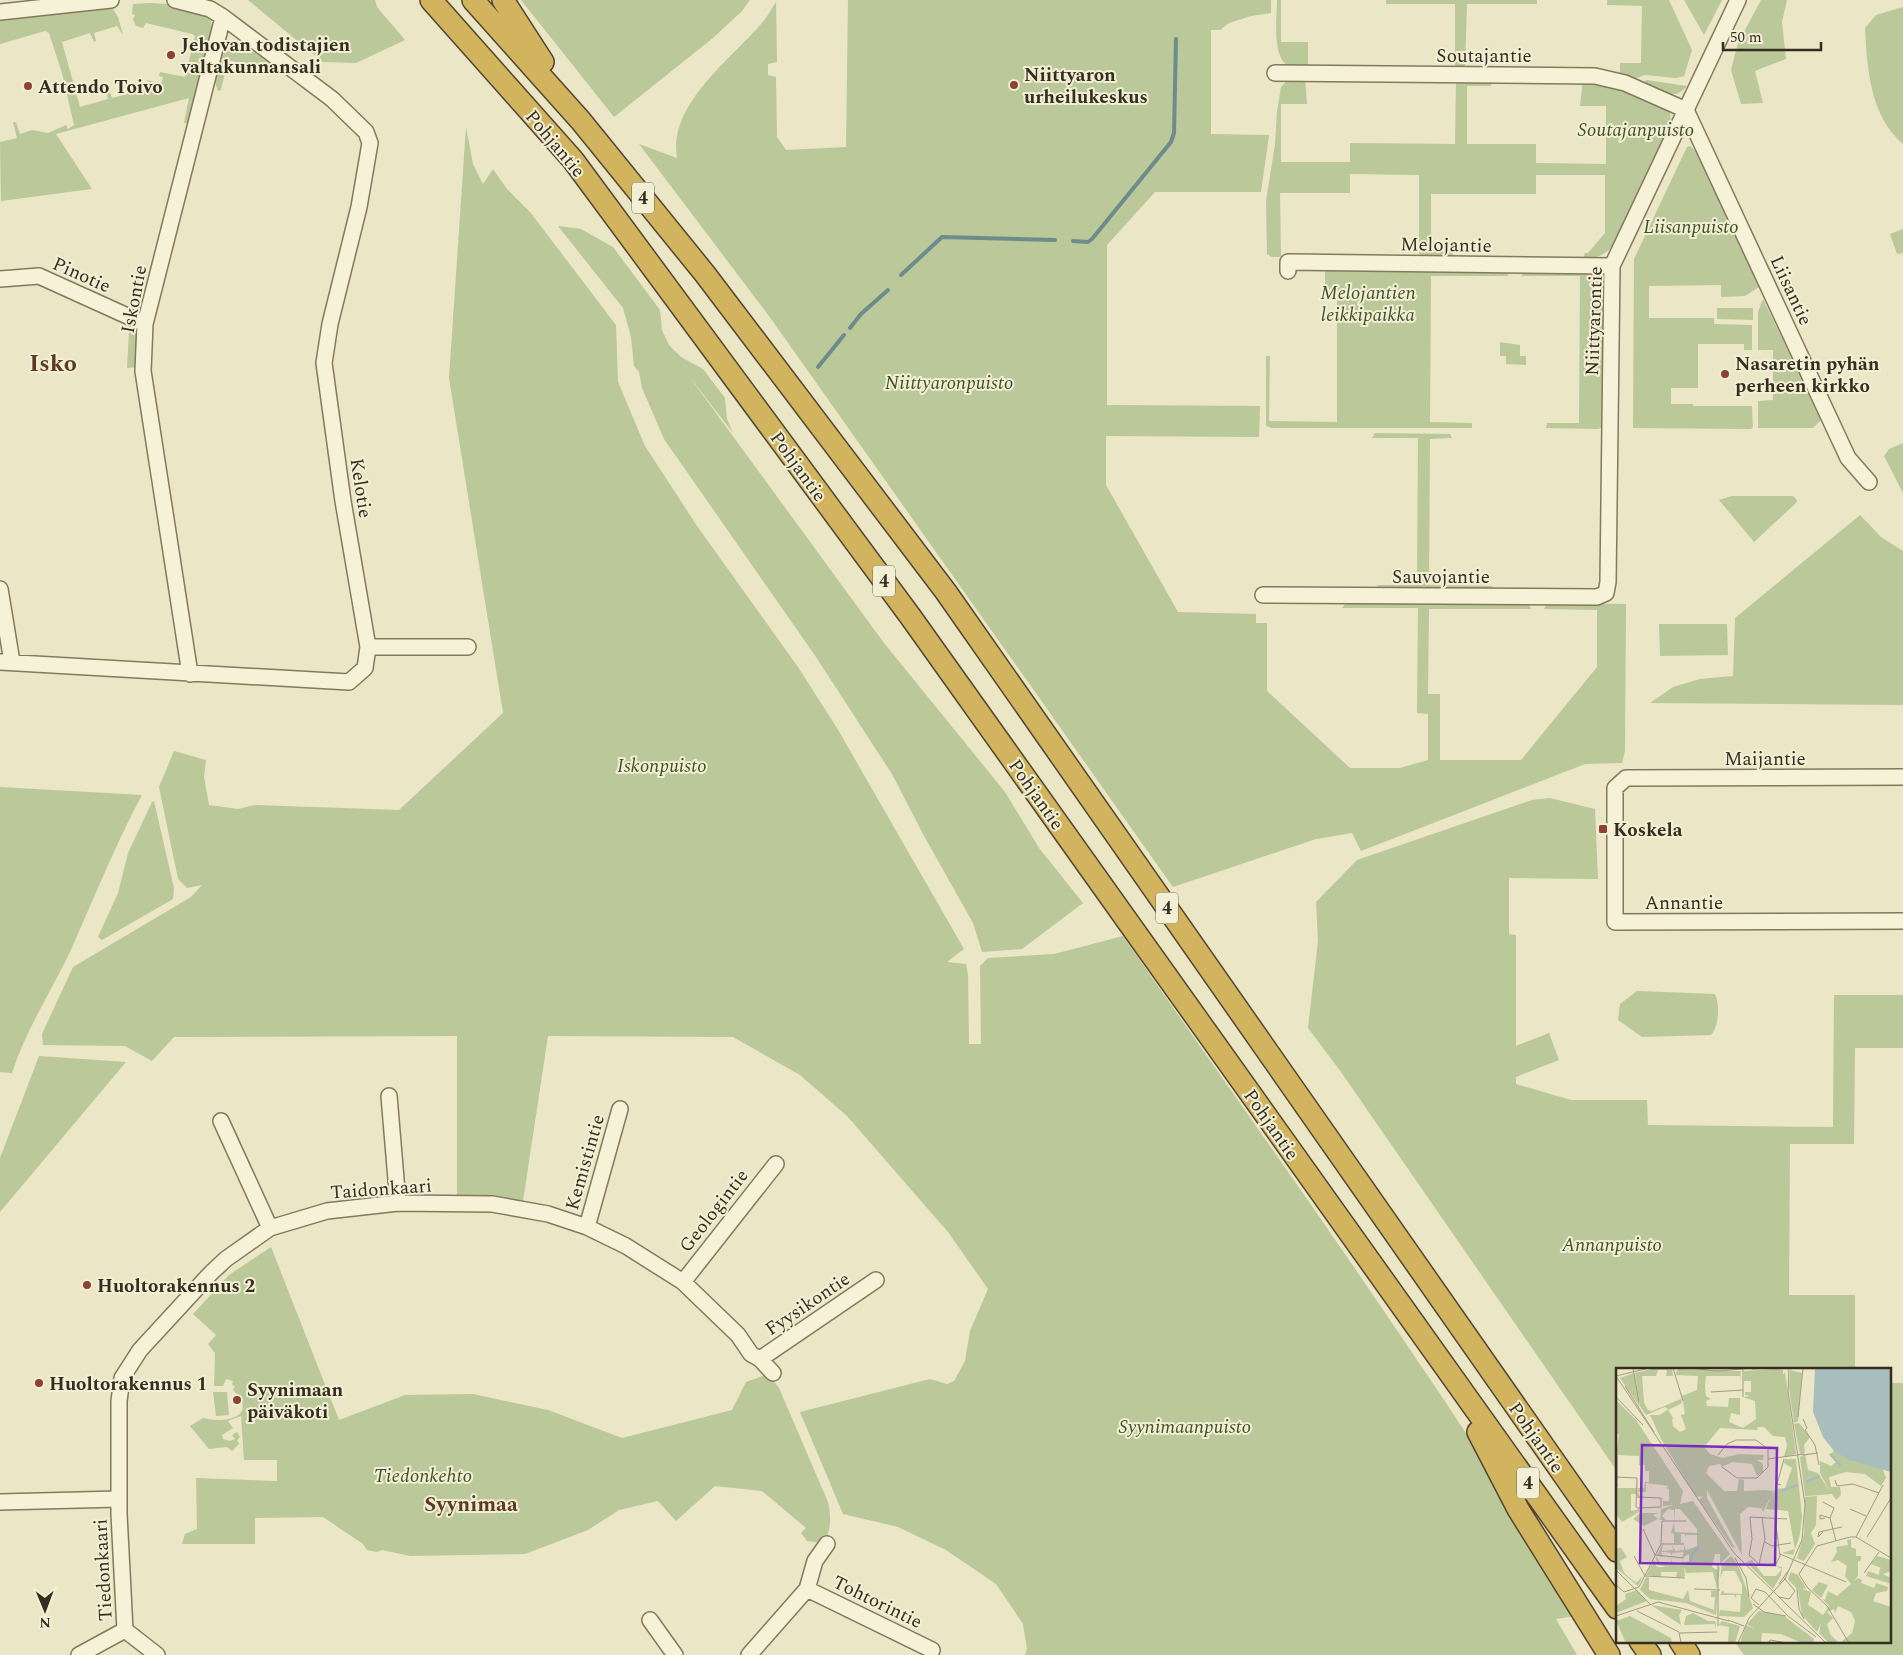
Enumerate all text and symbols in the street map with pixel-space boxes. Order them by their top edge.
scale bar [1723,20,1820,52]
text: 50 m [1730,26,1762,49]
place label: Jehovan todistajien valtakunnansali [180,31,350,82]
street label: Soutajantie [1436,42,1532,71]
marker: Jehovan todistajien valtakunnansali [165,49,177,61]
place label: Niittyaron urheilukeskus [1024,61,1148,112]
place label: Attendo Toivo [38,73,163,102]
marker: Niittyaron urheilukeskus [1008,79,1020,91]
marker: Attendo Toivo [22,80,34,92]
street label: Pohjantie [518,104,592,184]
park label: Soutajanpuisto [1578,116,1694,145]
road number: 4 [632,182,654,214]
park label: Liisanpuisto [1643,213,1739,242]
street label: Melojantie [1400,230,1492,261]
street label: Pinotie [48,250,115,301]
street label: Liisantie [1762,251,1819,330]
street label: Iskontie [114,263,155,336]
street label: Niittyarontie [1578,266,1611,376]
park label: Melojantien leikkipaikka [1320,279,1416,330]
district label: Isko [29,346,77,382]
place label: Nasaretin pyhän perheen kirkko [1735,350,1880,401]
marker: Nasaretin pyhän perheen kirkko [1719,368,1731,380]
park label: Niittyaronpuisto [885,369,1013,398]
street label: Pohjantie [762,426,833,508]
street label: Kelotie [341,456,380,520]
street label: Sauvojantie [1392,563,1490,592]
road number: 4 [873,566,895,596]
street label: Maijantie [1724,745,1806,774]
park label: Iskonpuisto [617,752,707,781]
street label: Pohjantie [1001,753,1071,836]
place label: Koskela [1613,816,1683,845]
marker: Koskela [1597,823,1609,835]
street label: Annantie [1645,889,1723,918]
road number: 4 [1156,892,1178,924]
street label: Pohjantie [1236,1083,1306,1166]
street label: Kemistintie [558,1111,613,1214]
street label: Geologintie [672,1163,756,1259]
street label: Taidonkaari [329,1171,433,1208]
park label: Annanpuisto [1561,1231,1662,1260]
street label: Fyysikontie [759,1265,856,1343]
place label: Huoltorakennus 2 [97,1272,255,1301]
marker: Huoltorakennus 2 [81,1279,93,1291]
inset map [1616,1368,1890,1642]
place label: Huoltorakennus 1 [49,1370,207,1399]
place label: Syynimaan päiväkoti [247,1376,344,1427]
marker: Huoltorakennus 1 [33,1377,45,1389]
marker: Syynimaan päiväkoti [231,1394,243,1406]
street label: Pohjantie [1501,1396,1571,1479]
park label: Syynimaanpuisto [1119,1413,1251,1442]
park label: Tiedonkehto [374,1462,472,1491]
road number: 4 [1517,1468,1539,1499]
district label: Syynimaa [424,1489,518,1521]
street label: Tiedonkaari [86,1518,121,1622]
street label: Tohtorintie [828,1568,927,1637]
north arrow [20,1585,70,1635]
text: N [39,1612,51,1633]

